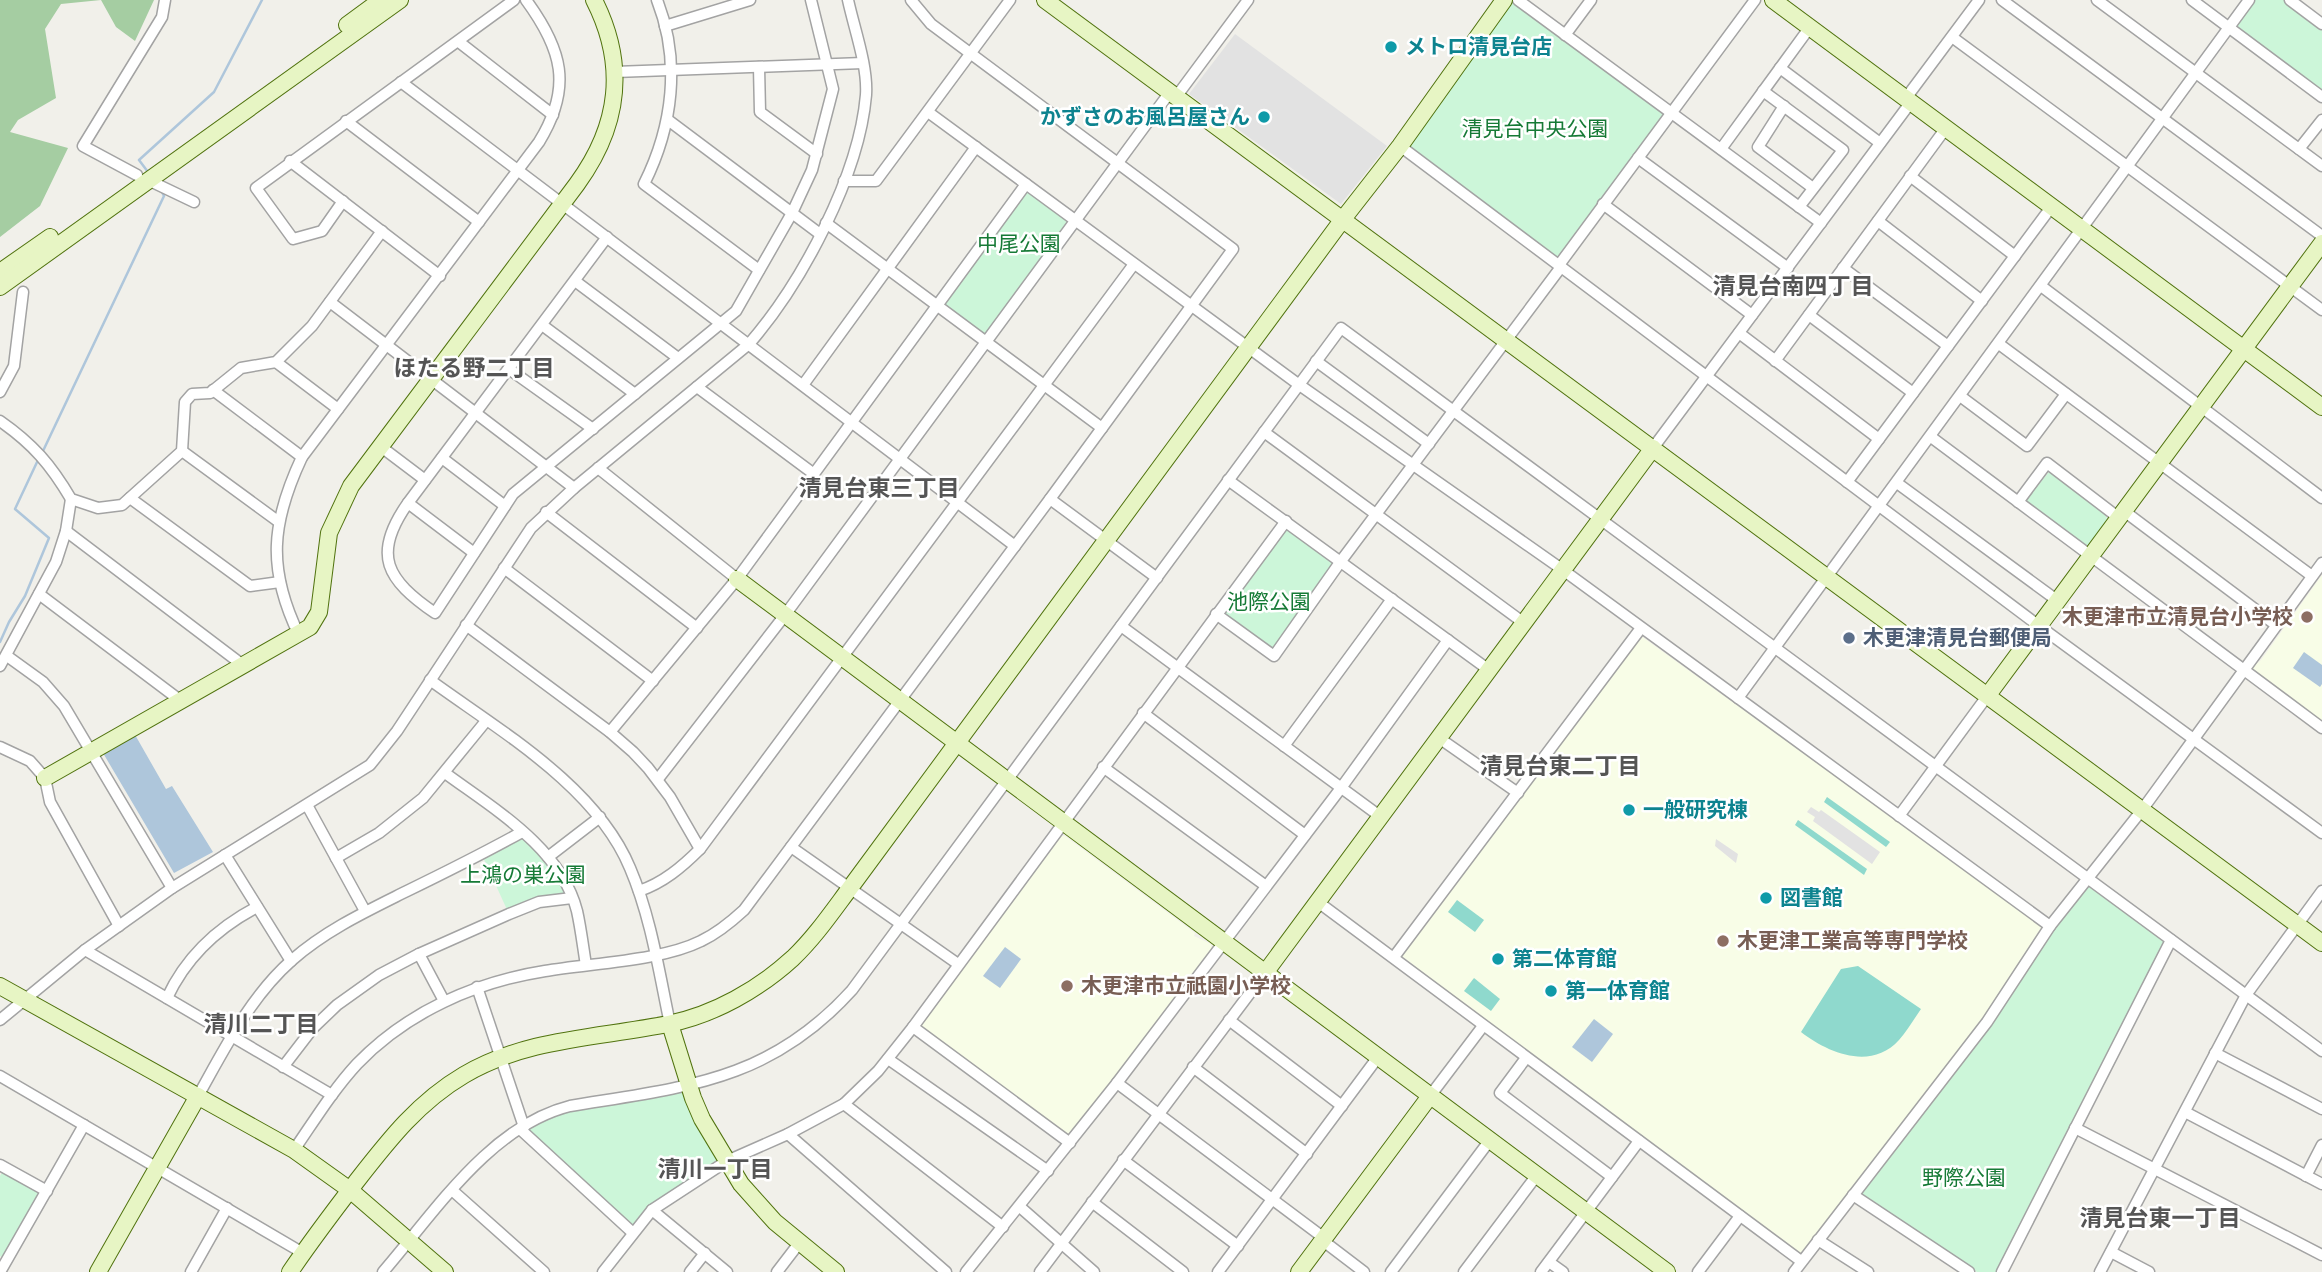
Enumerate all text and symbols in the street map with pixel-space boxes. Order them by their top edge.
place label: メトロ清見台店 [1405,33,1552,61]
marker: メトロ清見台店 [1383,39,1399,55]
place label: かずさのお風呂屋さん [1040,103,1250,131]
marker: かずさのお風呂屋さん [1256,109,1272,125]
park label: 清見台中央公園 [1462,115,1609,143]
park label: 中尾公園 [977,230,1061,258]
district label: 清見台南四丁目 [1713,271,1874,301]
district label: ほたる野二丁目 [394,353,555,383]
district label: 清見台東三丁目 [799,473,960,503]
park label: 池際公園 [1227,588,1311,616]
place label: 木更津市立清見台小学校 [2062,603,2293,631]
marker: 木更津市立清見台小学校 [2299,609,2315,625]
place label: 木更津清見台郵便局 [1863,624,2052,652]
marker: 木更津清見台郵便局 [1841,630,1857,646]
district label: 清見台東二丁目 [1480,751,1641,781]
place label: 一般研究棟 [1643,796,1748,824]
marker: 一般研究棟 [1621,802,1637,818]
park label: 上鴻の巣公園 [460,861,586,889]
place label: 図書館 [1780,884,1843,912]
marker: 図書館 [1758,890,1774,906]
place label: 木更津工業高等専門学校 [1737,927,1968,955]
marker: 木更津工業高等専門学校 [1715,933,1731,949]
place label: 第二体育館 [1512,945,1617,973]
marker: 第二体育館 [1490,951,1506,967]
place label: 木更津市立祇園小学校 [1081,972,1291,1000]
place label: 第一体育館 [1565,977,1670,1005]
marker: 木更津市立祇園小学校 [1059,978,1075,994]
marker: 第一体育館 [1543,983,1559,999]
district label: 清川二丁目 [204,1009,319,1039]
district label: 清川一丁目 [658,1154,773,1184]
park label: 野際公園 [1922,1164,2006,1192]
district label: 清見台東一丁目 [2080,1203,2241,1233]

